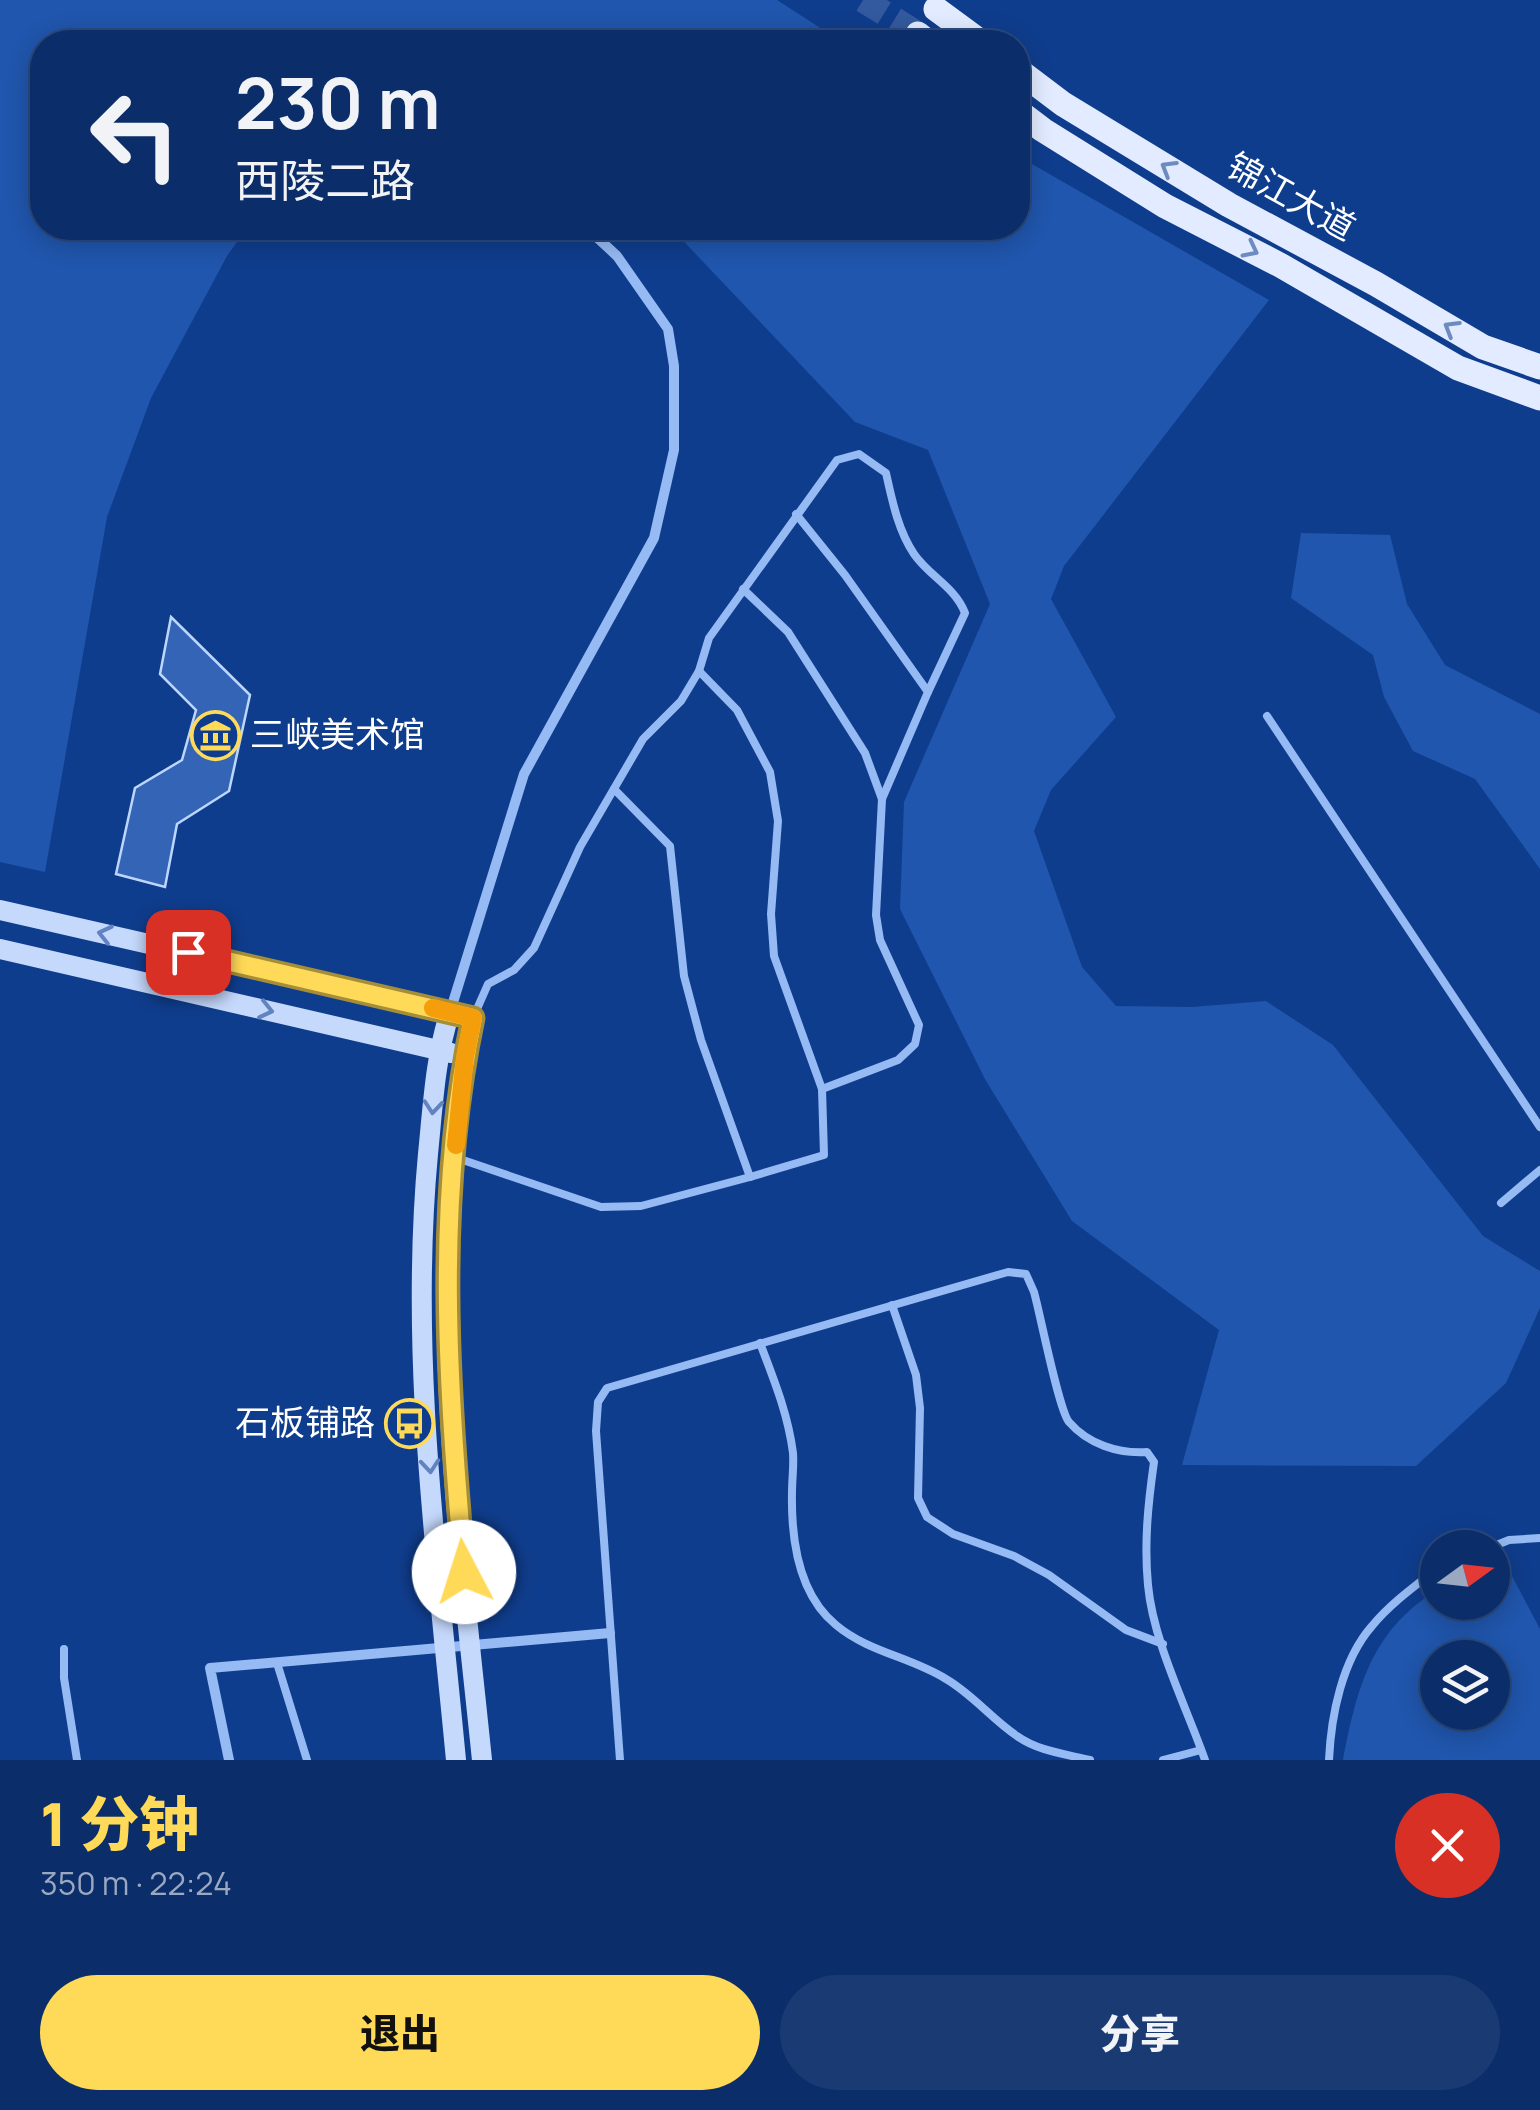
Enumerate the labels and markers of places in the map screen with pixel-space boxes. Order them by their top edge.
museum icon: 三峡美术馆 [189,709,241,761]
place label: 三峡美术馆 [250,710,425,758]
pin [146,910,231,995]
bus stop icon: 石板铺路 [384,1397,436,1449]
place label: 石板铺路 [235,1398,375,1446]

